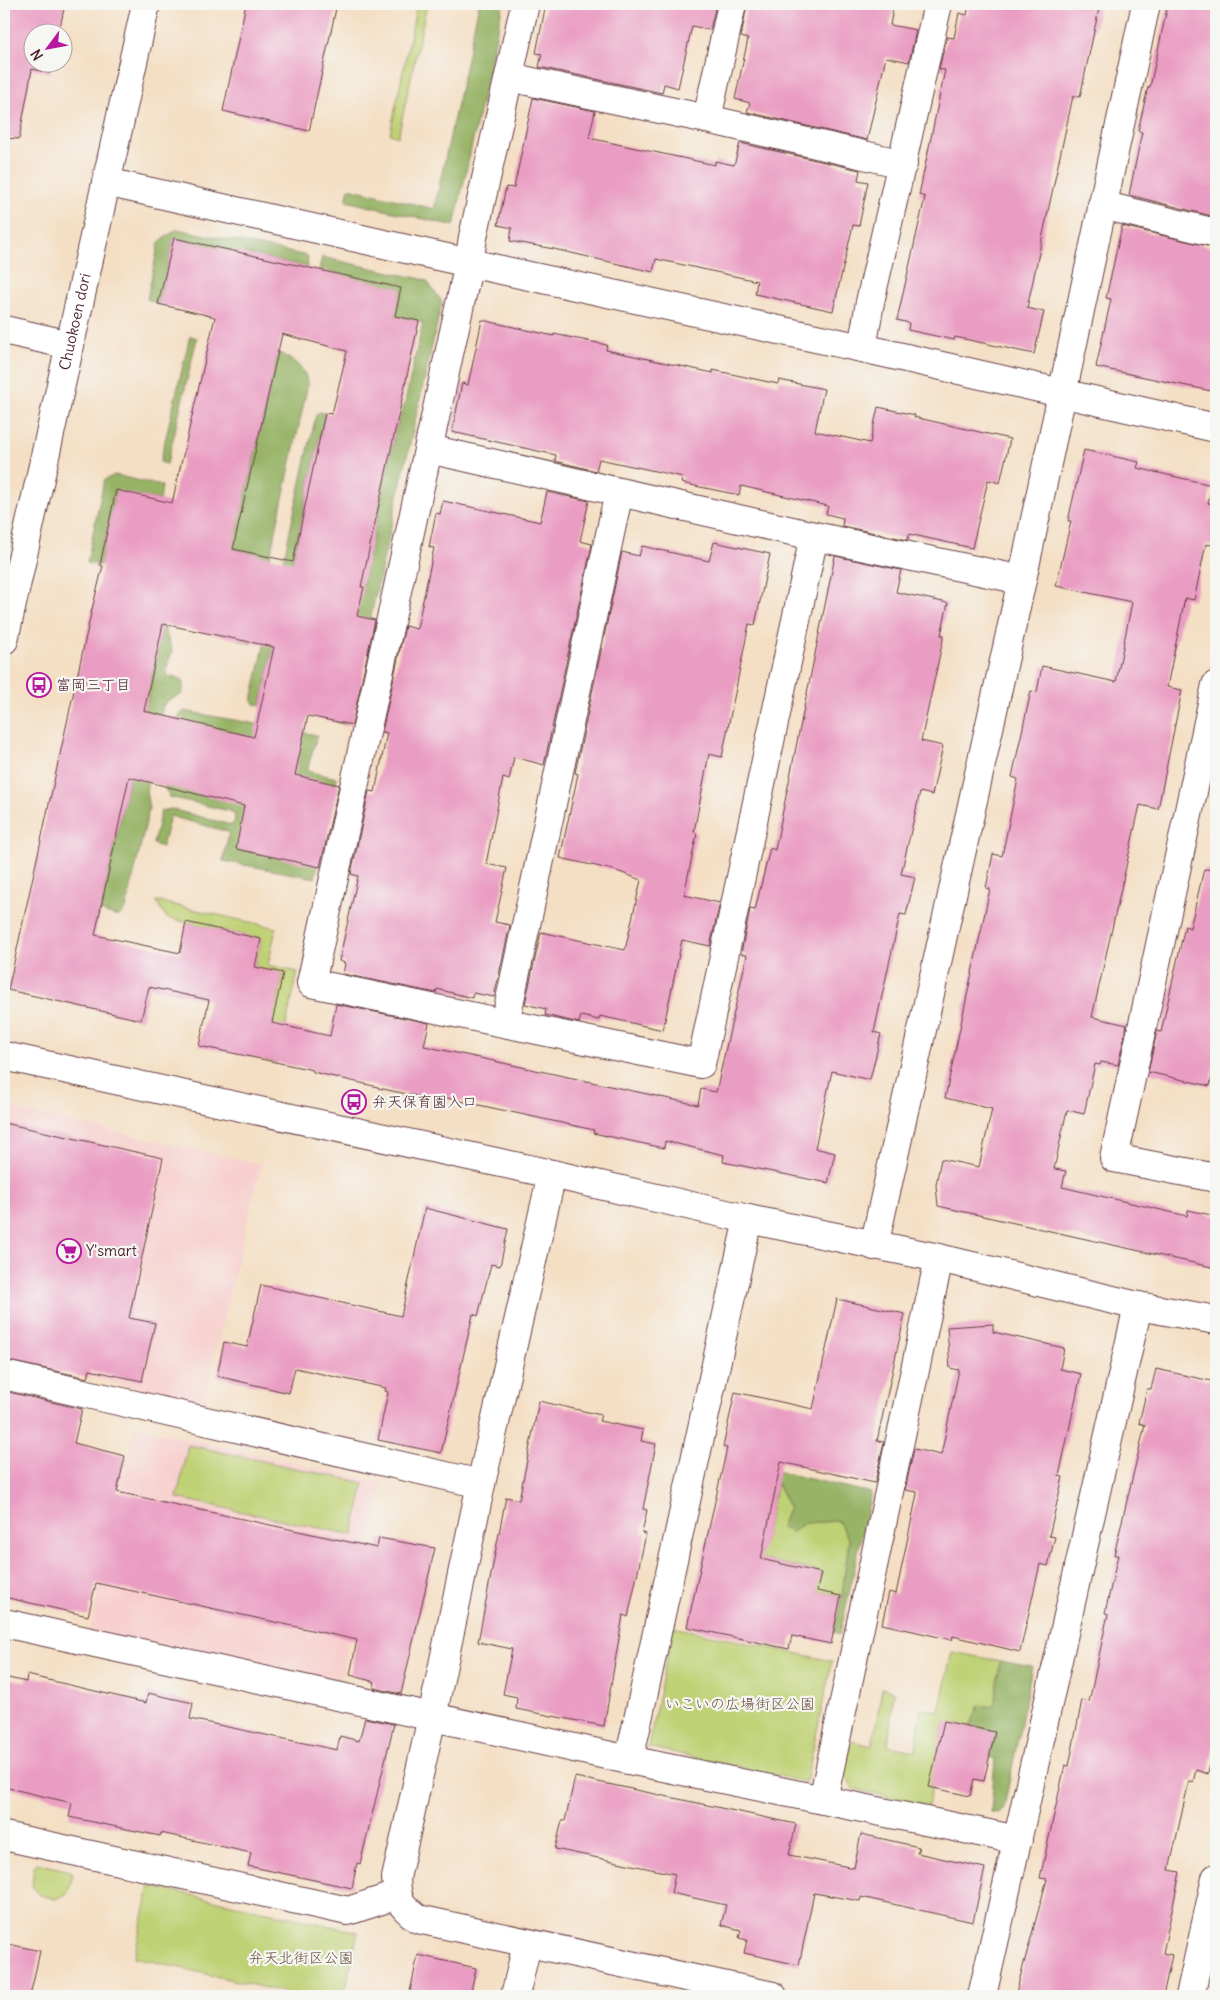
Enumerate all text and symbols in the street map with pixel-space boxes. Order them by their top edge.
north arrow [22,22,72,72]
text: N [27,46,47,64]
street label: Chuokoen dori [55,271,95,372]
bus stop icon: 富岡三丁目 [26,672,52,698]
place label: 富岡三丁目 [56,675,131,694]
bus stop icon: 弁天保育園入口 [341,1089,367,1115]
place label: 弁天保育園入口 [372,1092,477,1111]
supermarket icon: Y'smart [56,1238,82,1264]
place label: Y'smart [86,1241,137,1260]
park label: いこいの広場街区公園 [665,1694,815,1713]
park label: 弁天北街区公園 [248,1948,354,1967]

